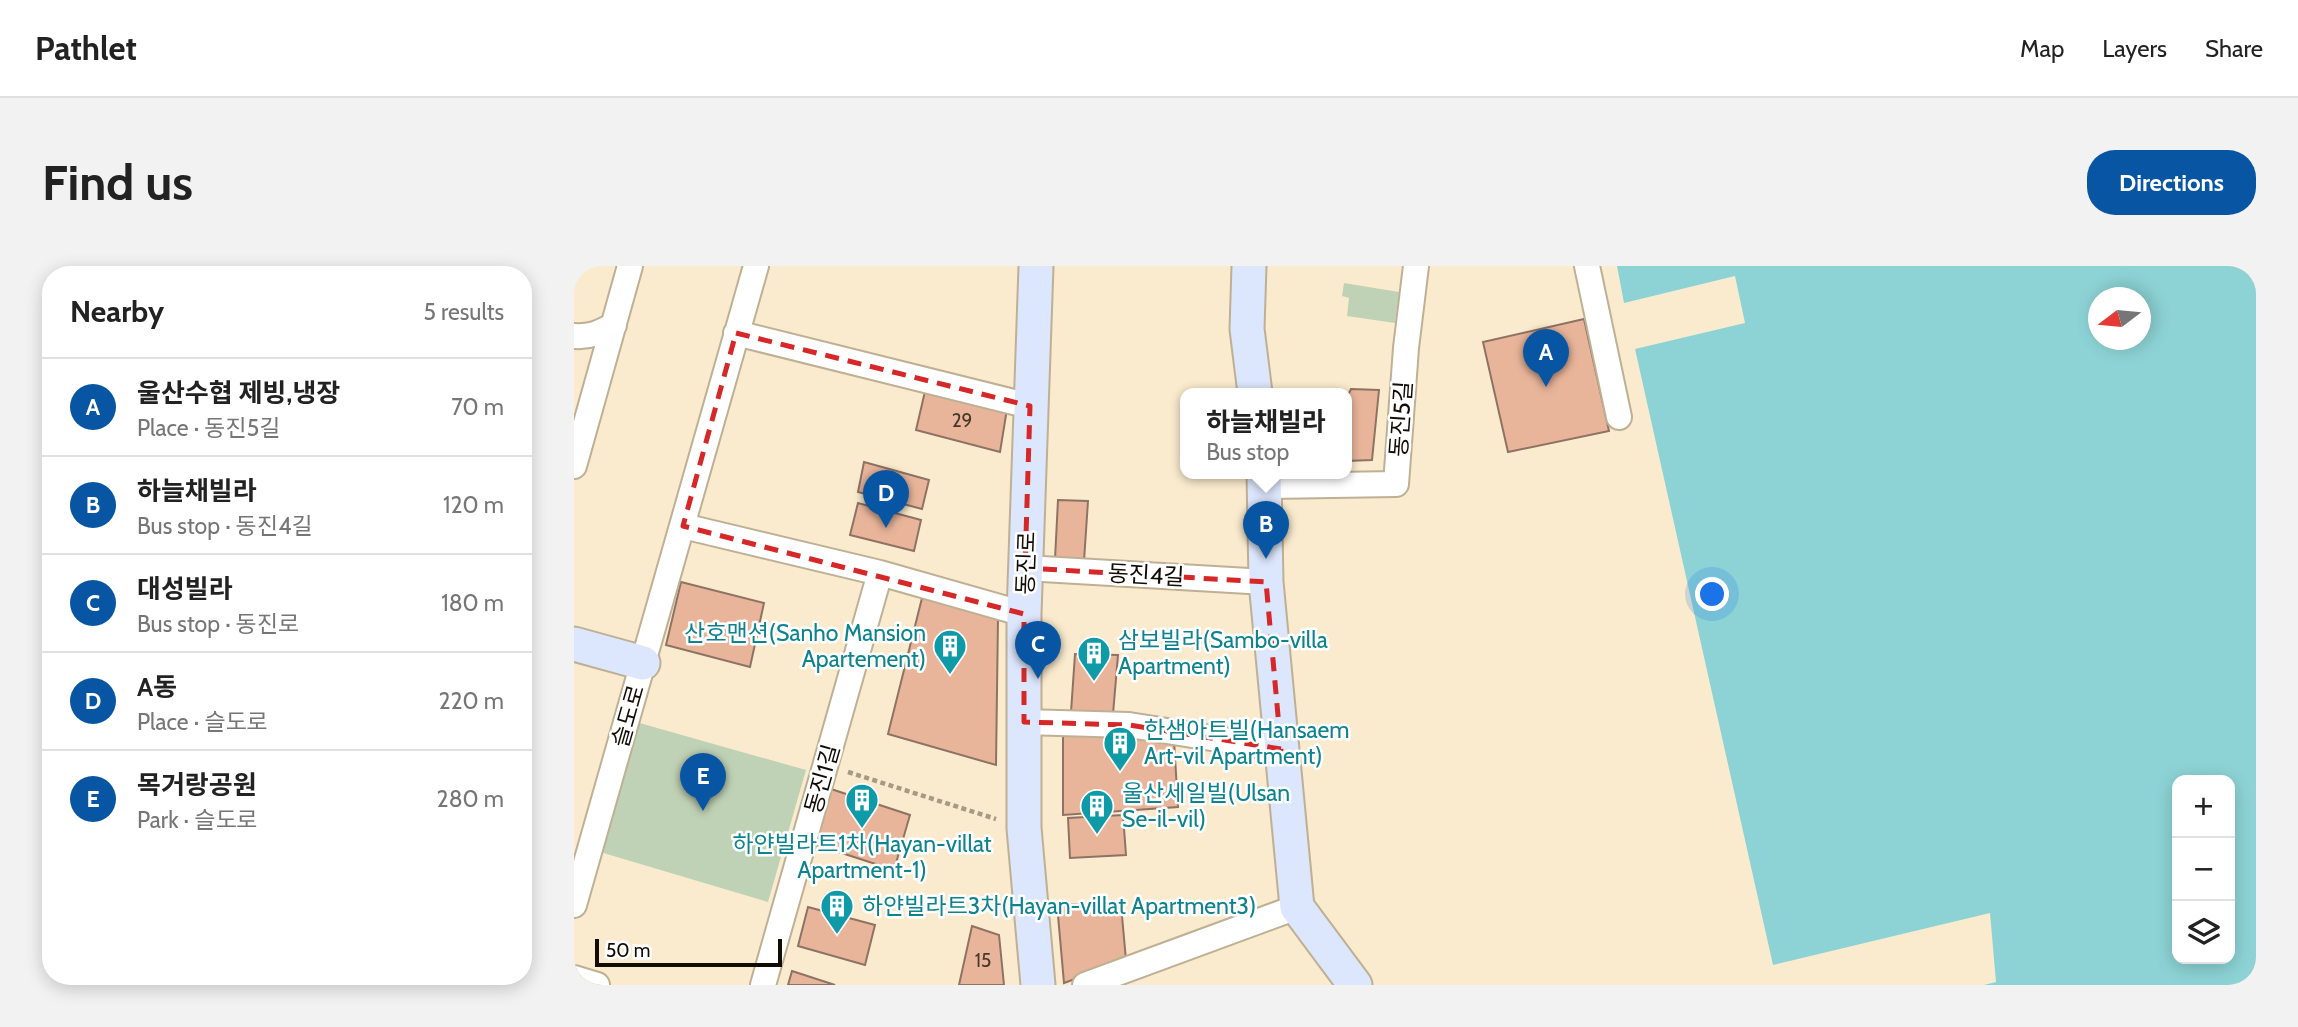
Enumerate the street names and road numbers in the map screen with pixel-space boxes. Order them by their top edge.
street label: 동진5길 [1384,380,1418,458]
street label: 동진로 [1011,531,1041,595]
street label: 동진4길 [1107,559,1185,591]
street label: 슬도로 [606,682,650,750]
street label: 동진1길 [799,741,845,817]

